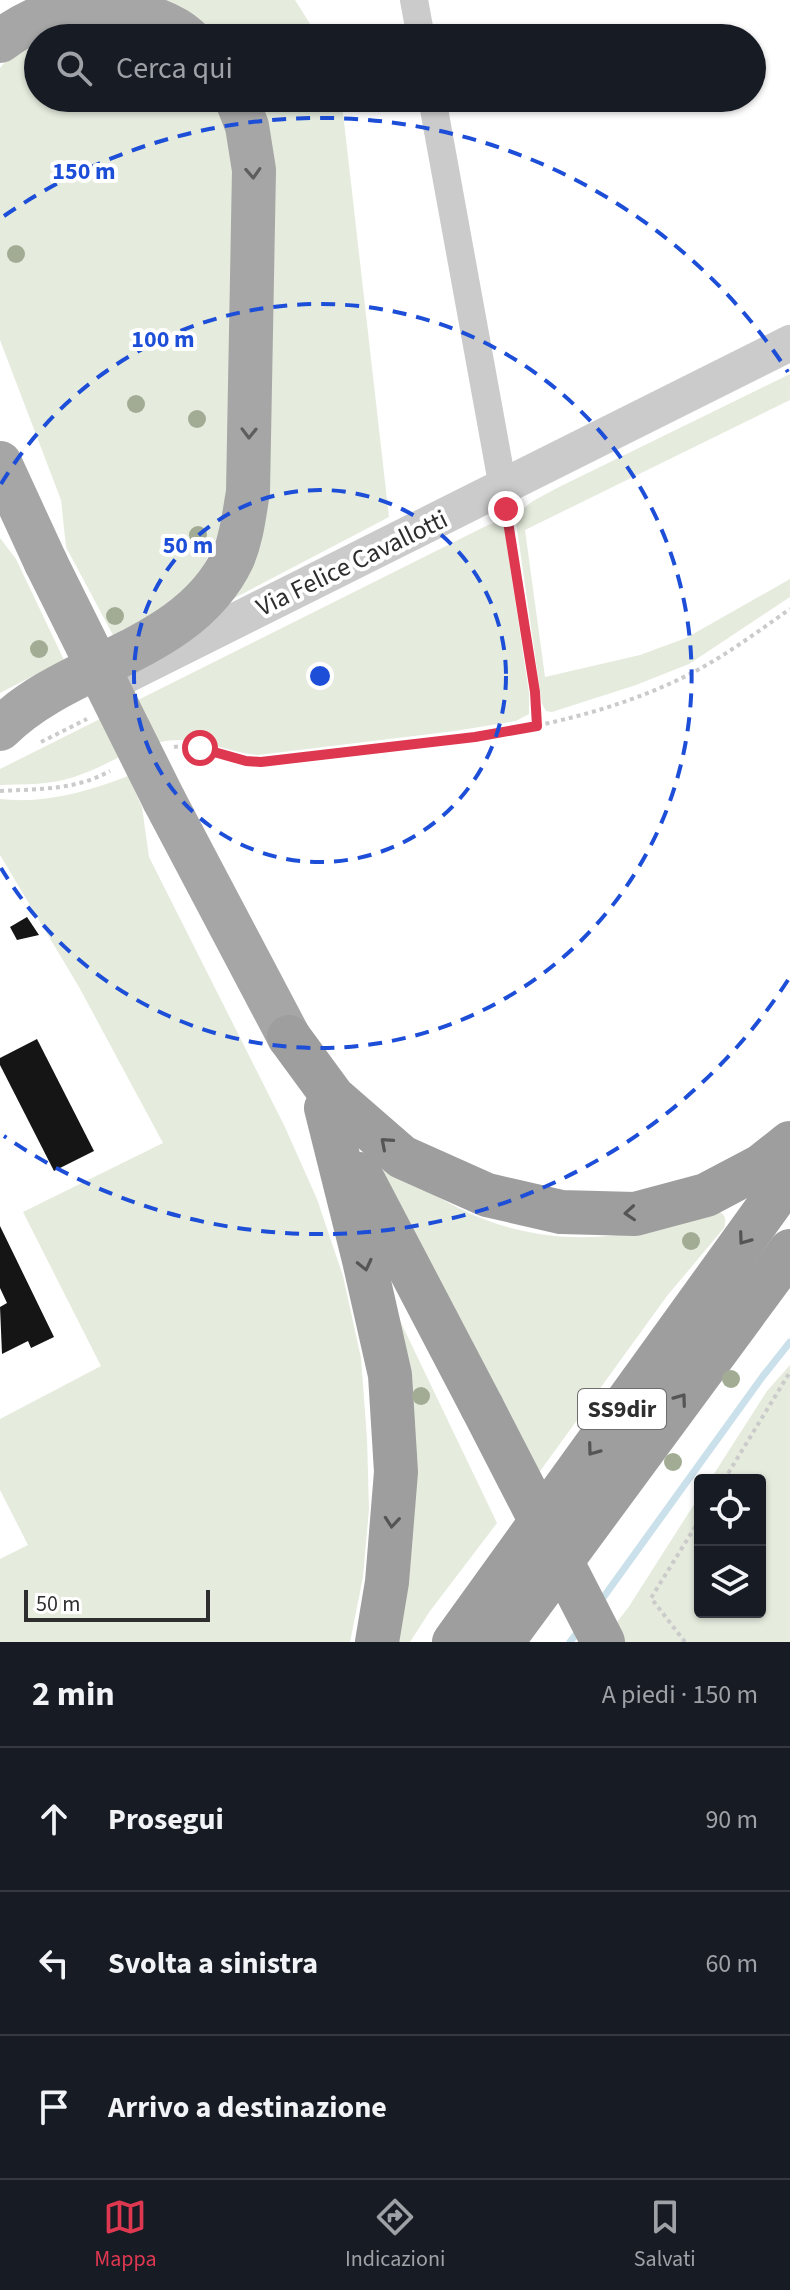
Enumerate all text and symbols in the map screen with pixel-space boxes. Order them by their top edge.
search box [24,24,766,112]
icon: search [52,46,96,90]
text: Cerca qui [116,47,233,90]
text: 150 m [52,154,116,189]
one-way arrow [245,167,262,180]
text: 100 m [131,322,195,357]
one-way arrow [240,427,258,440]
route end [488,491,524,527]
street label: Via Felice Cavallotti [250,501,454,625]
text: 50 m [163,528,213,563]
centre of rings [306,662,334,690]
route start [182,730,218,766]
one-way arrow [380,1138,395,1153]
one-way arrow [623,1204,636,1221]
one-way arrow [740,1230,754,1245]
one-way arrow [356,1258,373,1272]
road number: SS9dir [578,1389,666,1429]
one-way arrow [671,1393,685,1408]
one-way arrow [588,1441,602,1456]
map controls [694,1474,766,1618]
button: locate [694,1474,766,1546]
one-way arrow [384,1516,401,1529]
button: layers [694,1546,766,1618]
scale bar [24,1586,210,1622]
text: 50 m [36,1588,81,1620]
text: 2 min [32,1670,115,1719]
text: A piedi · 150 m [602,1676,758,1713]
icon: ahead [32,1797,76,1841]
text: Prosegui [108,1798,224,1841]
text: 90 m [705,1801,758,1838]
icon: left [32,1941,76,1985]
text: Svolta a sinistra [108,1942,318,1985]
text: 60 m [705,1945,758,1982]
icon: arrive [32,2085,76,2129]
text: Arrivo a destinazione [108,2086,387,2129]
tab: Mappa [94,2195,157,2275]
tab: Indicazioni [345,2195,445,2275]
tab: Salvati [634,2195,696,2275]

